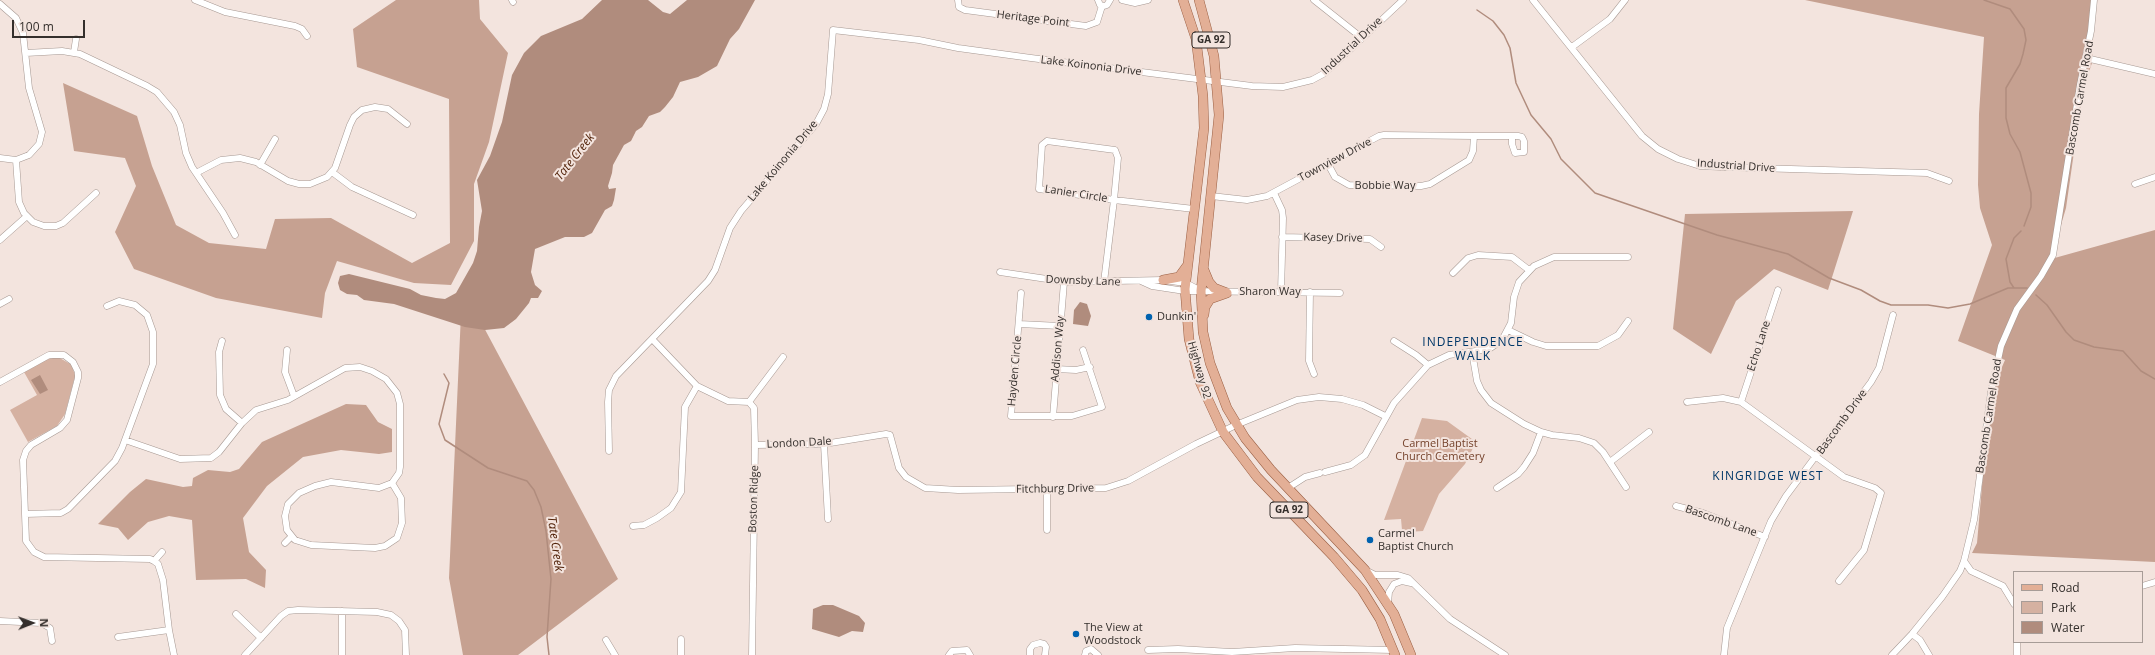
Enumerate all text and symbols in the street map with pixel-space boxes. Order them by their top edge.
street label: Heritage Point [996,8,1070,30]
scale bar [14,12,87,38]
street label: Industrial Drive [1319,14,1385,78]
text: 100 m [19,18,54,35]
road number: GA 92 [1192,32,1230,48]
street label: Bascomb Carmel Road [2063,40,2097,156]
street label: Lake Koinonia Drive [1040,53,1142,79]
street label: Lake Koinonia Drive [745,118,821,204]
water label: Tate Creek [552,131,598,183]
street label: Townview Drive [1296,135,1374,185]
street label: Industrial Drive [1696,157,1776,175]
street label: Bobbie Way [1355,179,1415,193]
street label: Lanier Circle [1044,183,1108,205]
street label: Kasey Drive [1303,231,1363,245]
street label: Downsby Lane [1045,273,1121,289]
street label: Sharon Way [1239,285,1301,299]
place label: Dunkin' [1157,310,1196,324]
marker: Dunkin' [1144,312,1154,322]
street label: Addison Way [1049,315,1067,383]
street label: Echo Lane [1745,319,1773,373]
street label: Hayden Circle [1005,335,1025,407]
district label: INDEPENDENCE WALK [1422,336,1524,364]
street label: Highway 92 [1184,340,1214,400]
street label: Bascomb Carmel Road [1973,358,2005,474]
street label: Bascomb Drive [1814,387,1870,457]
street label: London Dale [766,435,832,451]
park label: Carmel Baptist Church Cemetery [1395,437,1485,463]
street label: Boston Ridge [746,465,762,533]
district label: KINGRIDGE WEST [1712,470,1824,484]
street label: Fitchburg Drive [1016,482,1094,496]
road number: GA 92 [1270,502,1308,518]
street label: Bascomb Lane [1683,503,1759,539]
water label: Tate Creek [544,516,566,572]
place label: Carmel Baptist Church [1378,527,1454,553]
marker: Carmel Baptist Church [1365,535,1375,545]
legend [2013,571,2143,643]
text: Road [2051,579,2080,596]
text: Park [2051,599,2076,616]
north arrow [12,603,52,643]
text: N [37,618,52,627]
text: Water [2051,619,2085,636]
place label: The View at Woodstock [1084,621,1143,647]
marker: The View at Woodstock [1071,629,1081,639]

